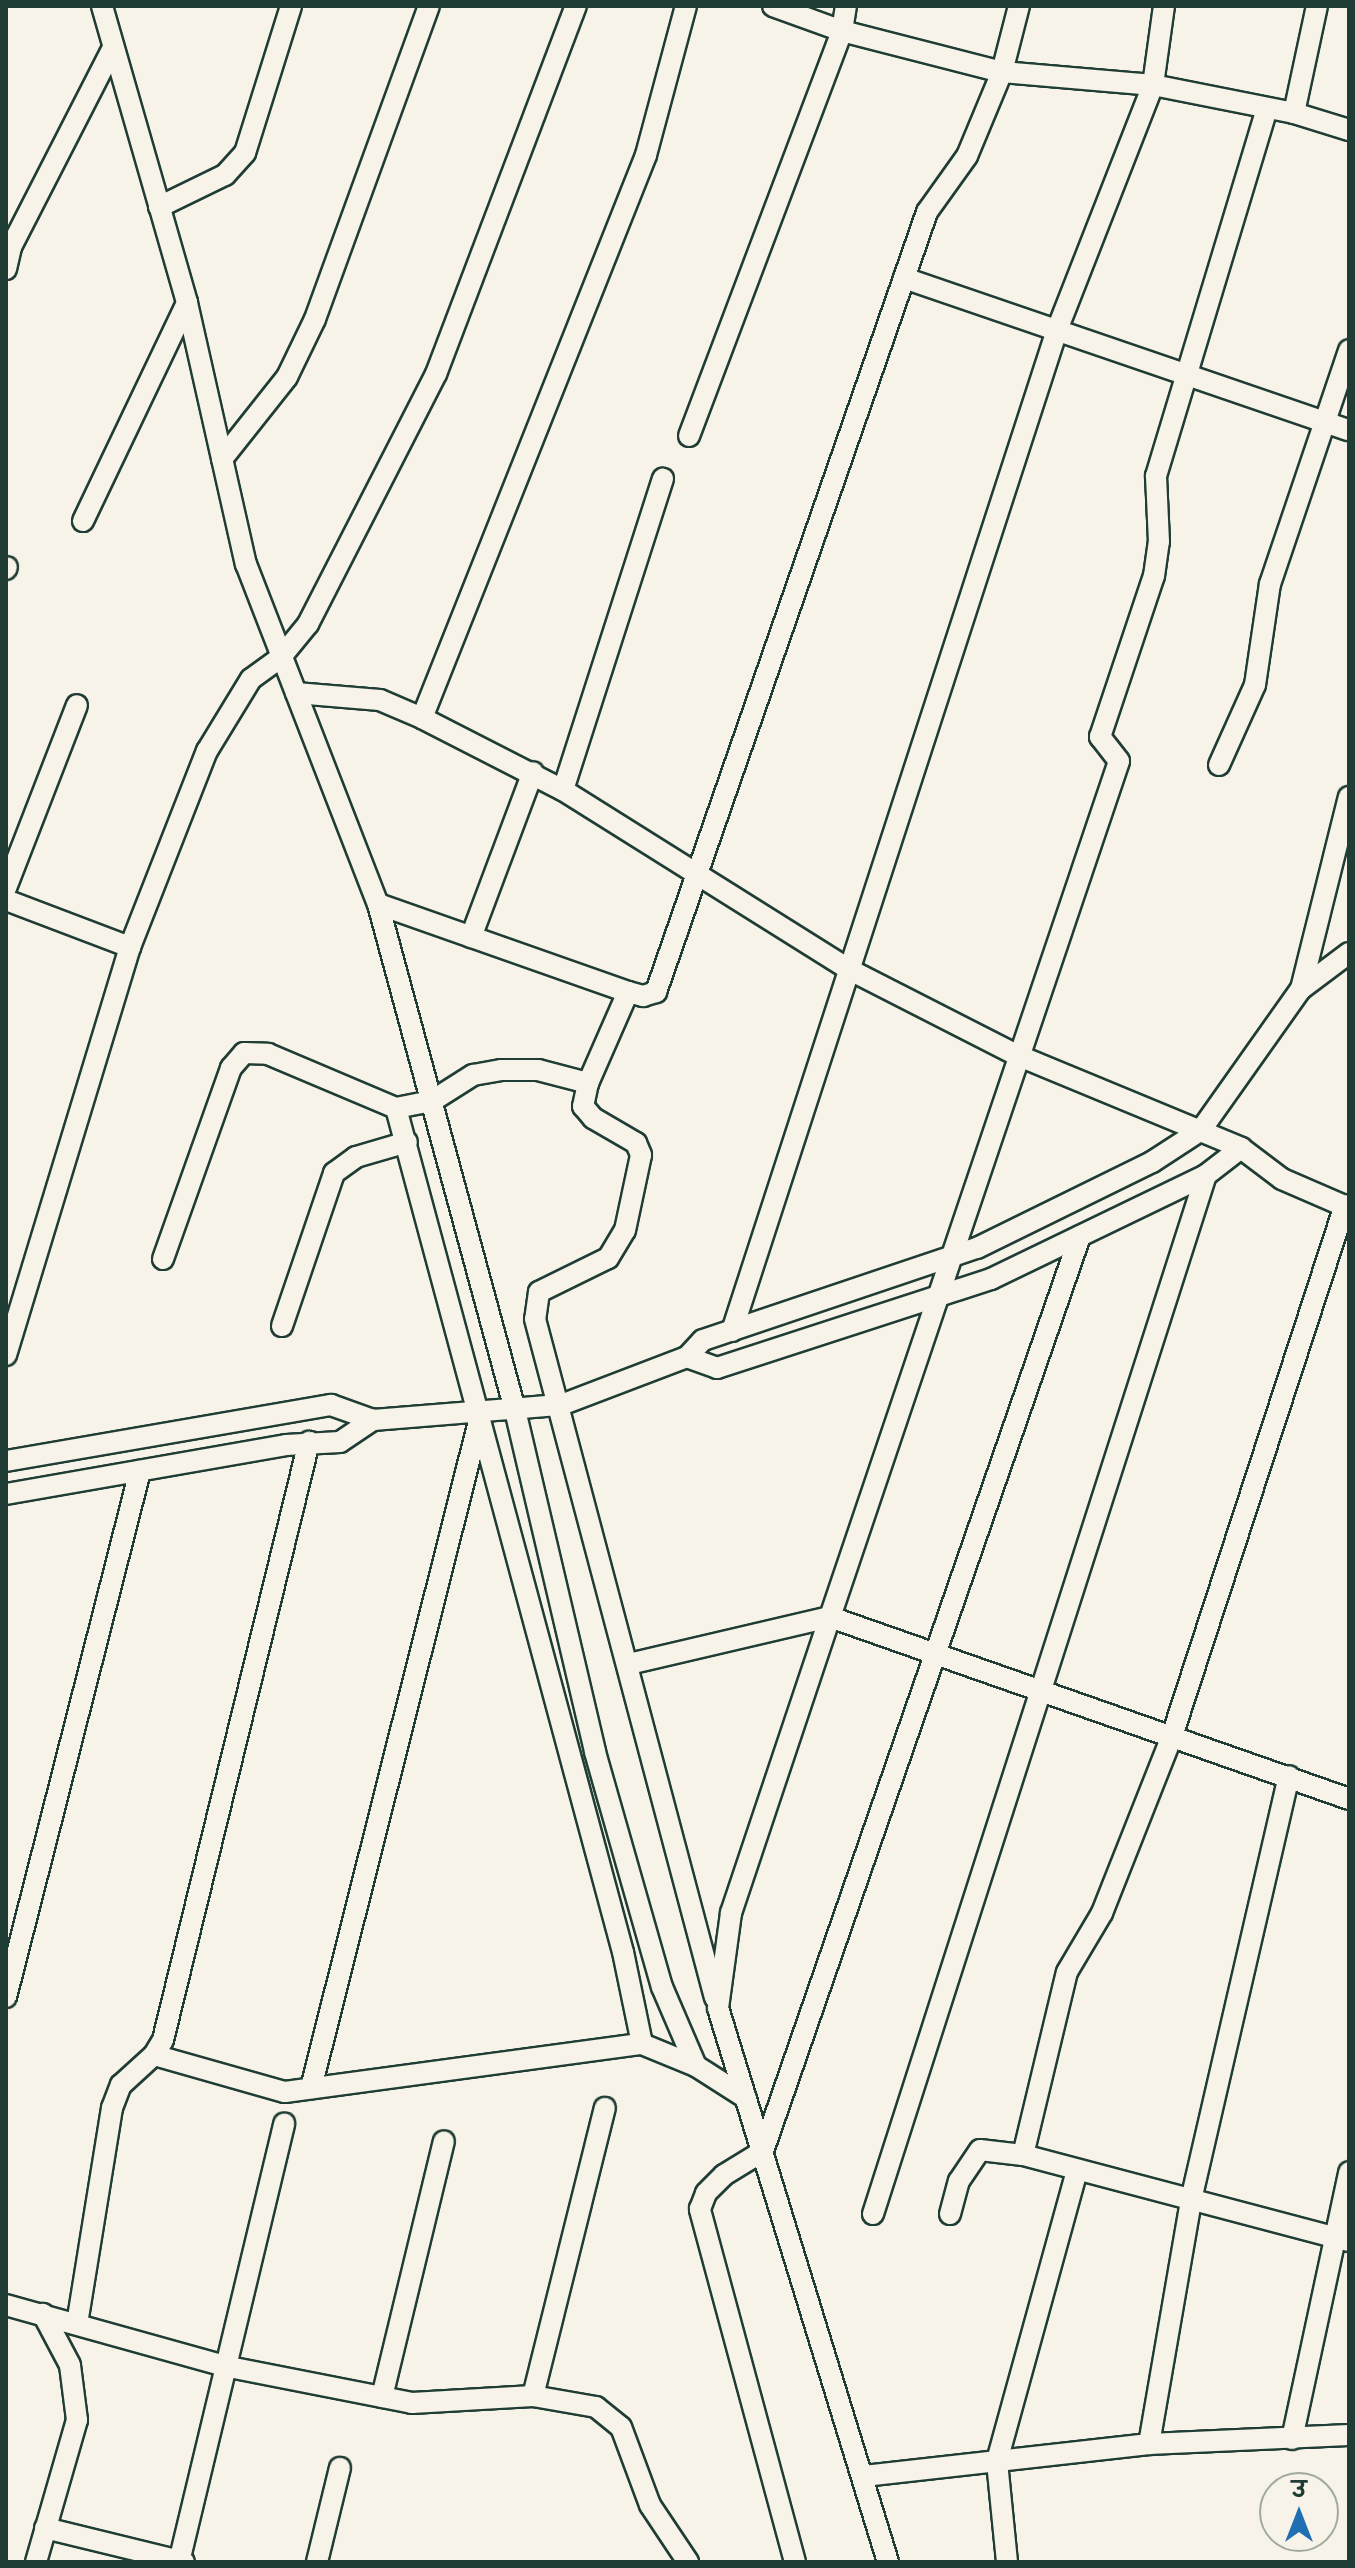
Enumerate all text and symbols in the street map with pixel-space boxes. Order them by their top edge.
text: उ [1292,2470,1306,2509]
north arrow [1259,2472,1339,2552]

